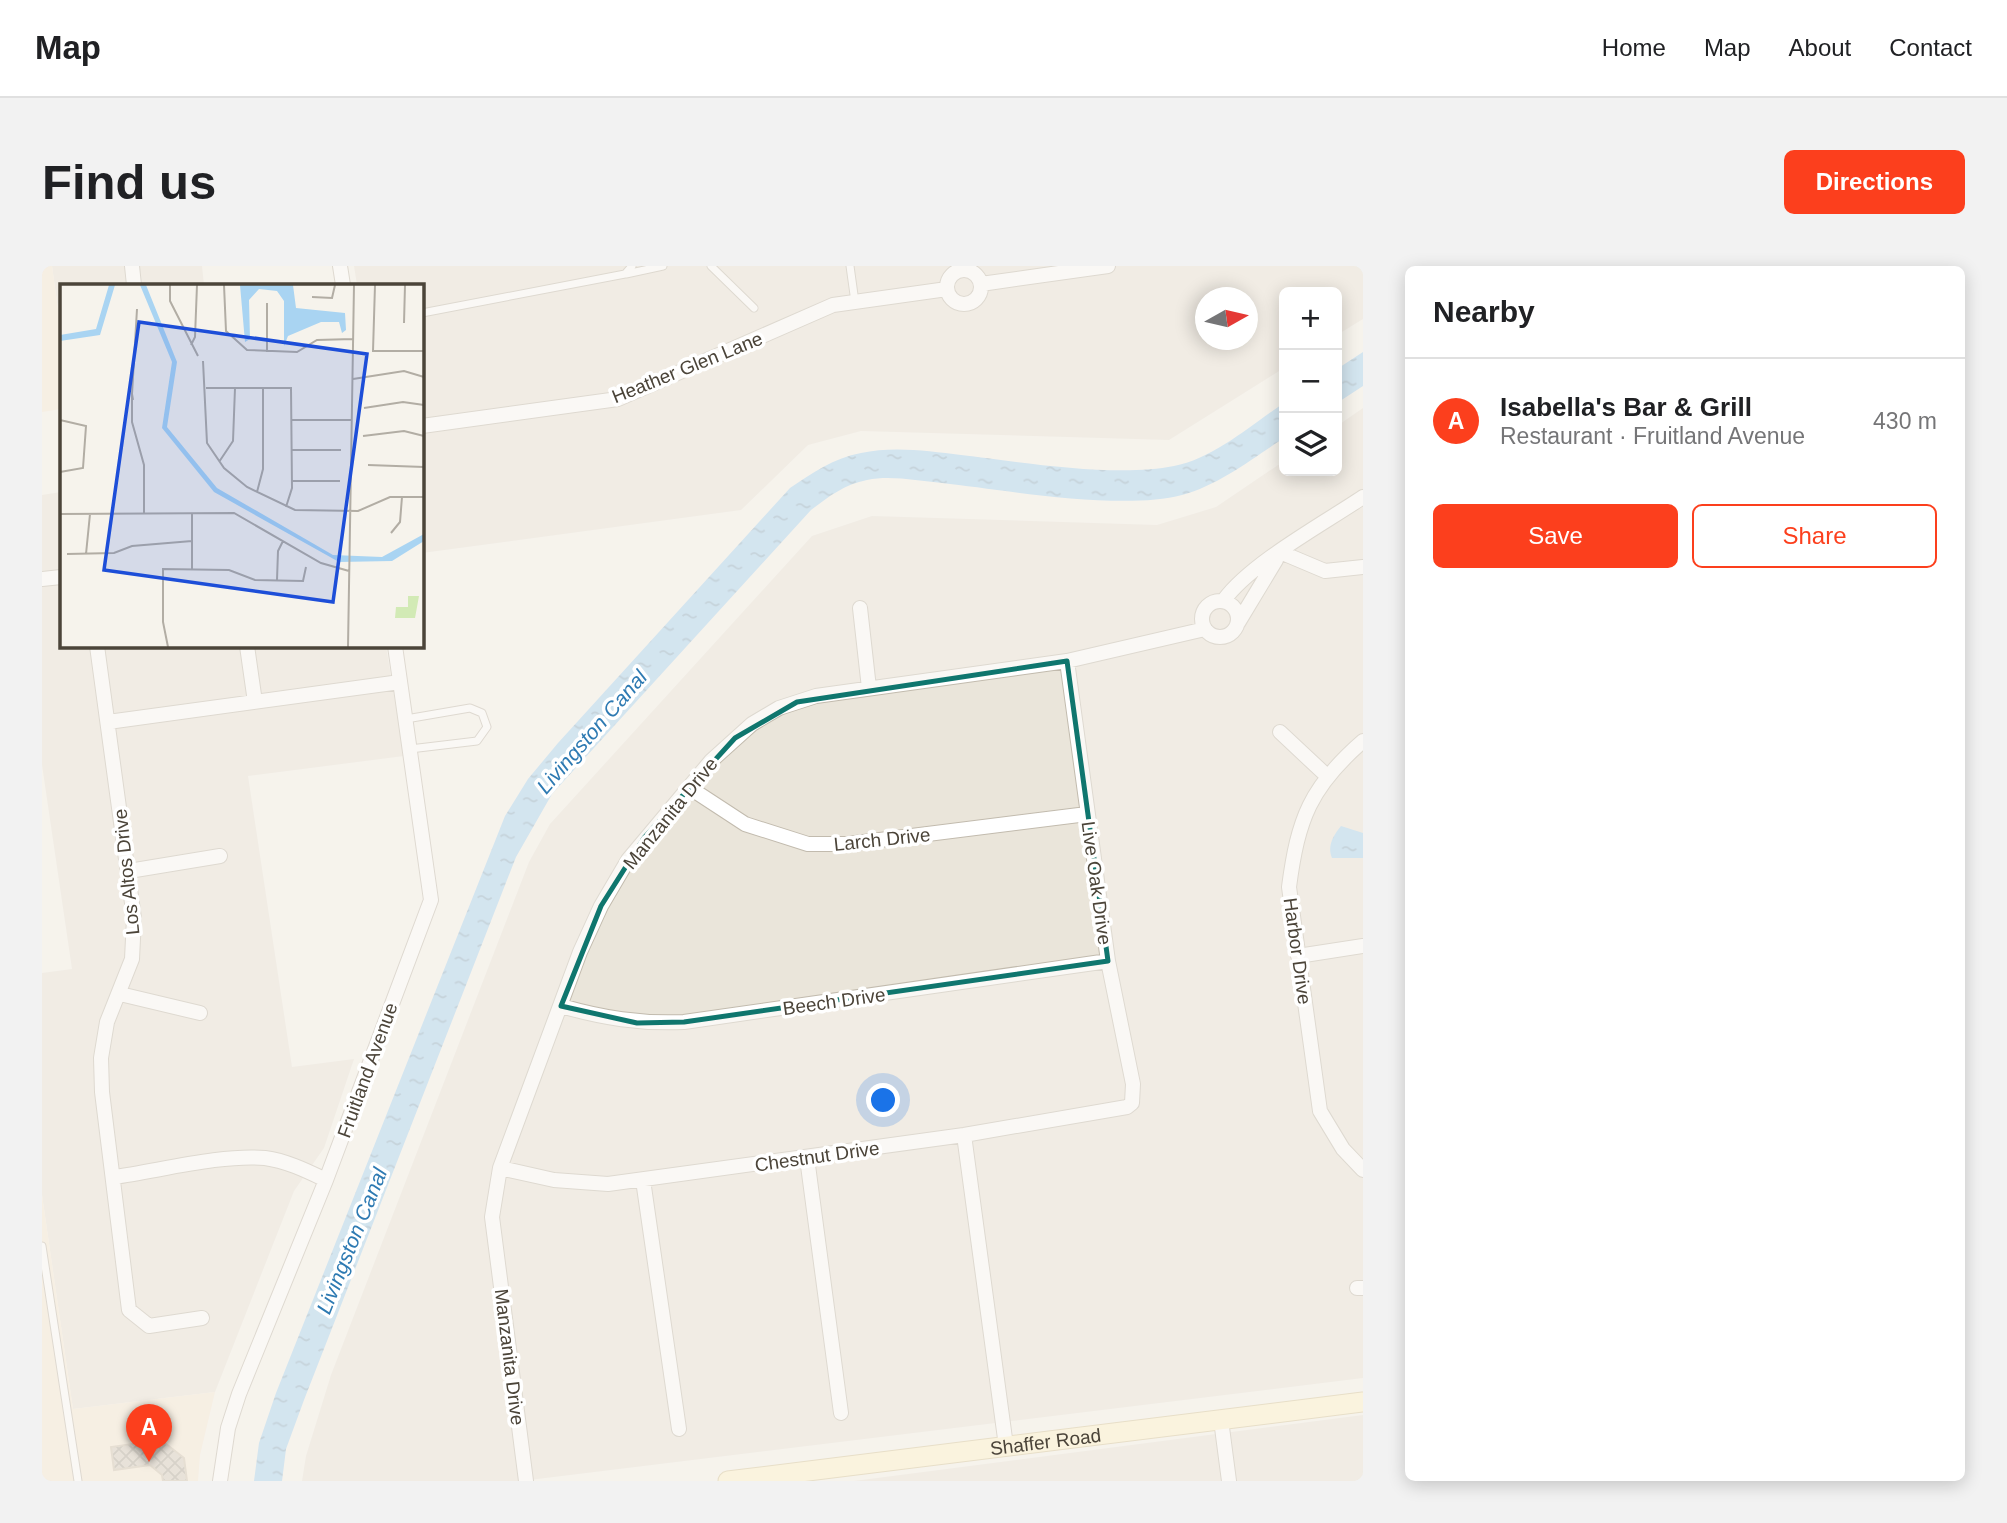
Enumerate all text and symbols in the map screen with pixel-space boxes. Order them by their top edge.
text: Map [35,29,101,66]
text: Home [1602,34,1666,61]
text: Map [1704,34,1751,61]
text: About [1789,34,1851,61]
text: Contact [1889,34,1972,61]
button: Directions [1784,150,1965,214]
text: Find us [42,155,216,209]
inset map [60,284,424,648]
north arrow [1195,287,1258,350]
map controls [1279,287,1342,476]
button: + [1279,287,1342,350]
text: Nearby [1433,295,1535,328]
street label: Heather Glen Lane [609,328,766,407]
button: − [1279,350,1342,413]
text: Isabella's Bar & Grill [1500,392,1752,422]
text: A [1448,408,1464,434]
text: 430 m [1873,408,1937,434]
button: layers [1279,413,1342,476]
text: Restaurant · Fruitland Avenue [1500,423,1805,449]
button: Save [1433,504,1678,568]
button: Share [1692,504,1937,568]
water label: Livingston Canal [532,665,652,798]
street label: Manzanita Drive [619,753,722,873]
street label: Los Altos Drive [109,808,144,936]
street label: Live Oak Drive [1077,820,1116,946]
street label: Larch Drive [833,824,931,855]
street label: Harbor Drive [1280,896,1315,1006]
street label: Beech Drive [781,984,887,1019]
street label: Fruitland Avenue [333,1000,402,1141]
your location [866,1083,900,1117]
street label: Chestnut Drive [753,1137,881,1176]
water label: Livingston Canal [312,1163,392,1317]
street label: Manzanita Drive [491,1288,528,1426]
pin: A [126,1404,172,1462]
street label: Shaffer Road [989,1425,1102,1459]

